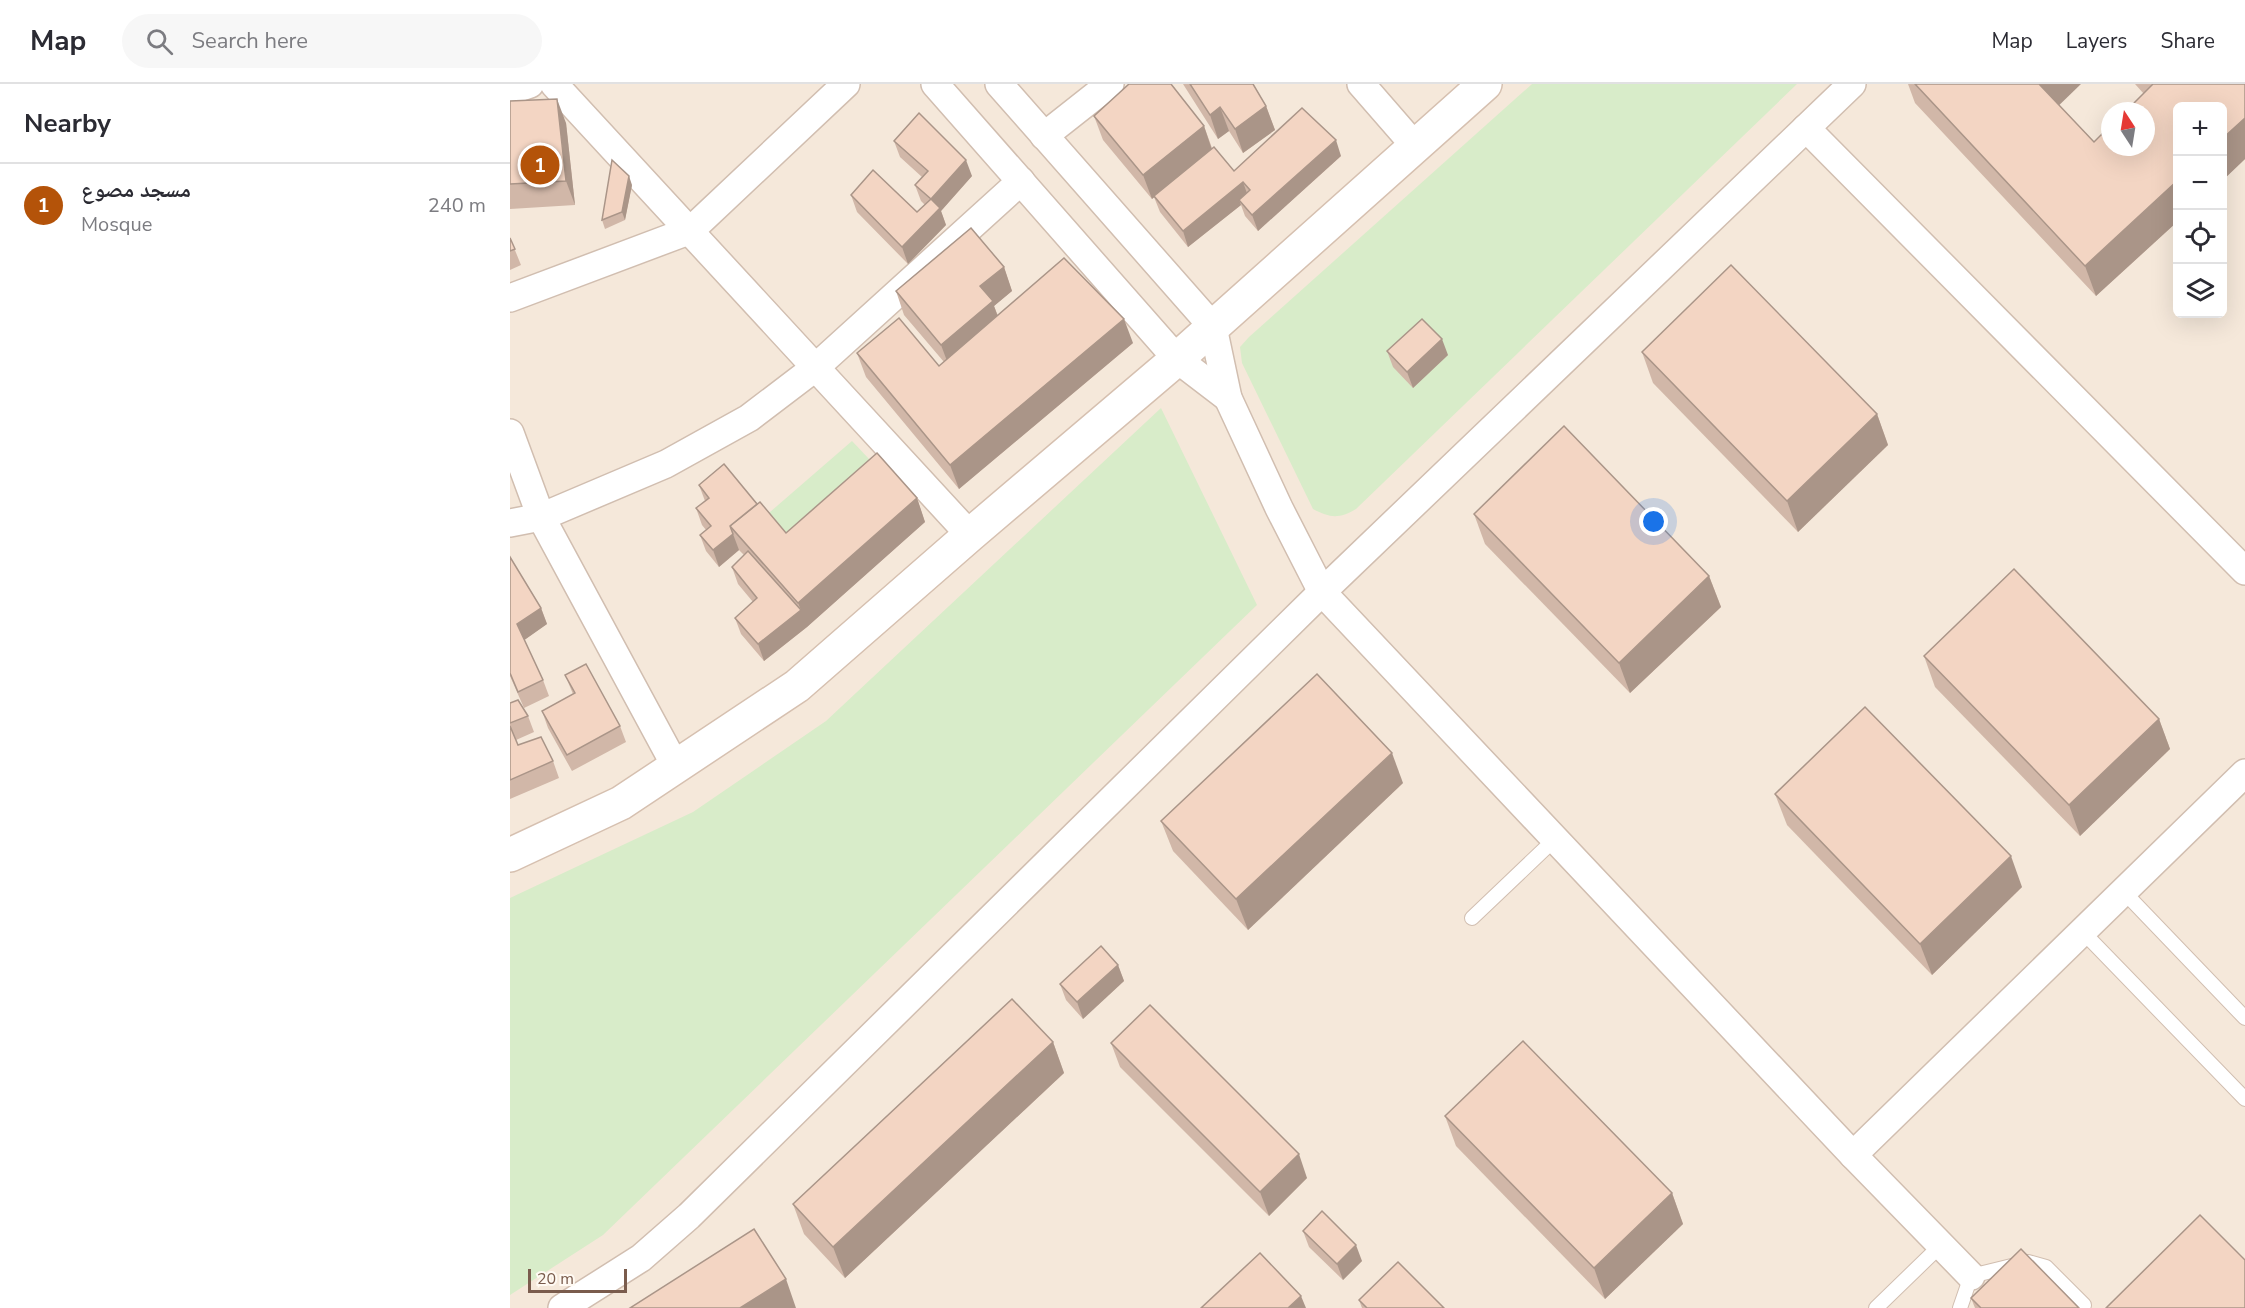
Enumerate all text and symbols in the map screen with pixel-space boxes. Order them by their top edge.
search box [122,14,542,68]
text: Map [30,22,86,60]
icon: search [143,25,176,58]
text: Search here [191,26,308,56]
text: Map [1991,27,2033,55]
text: Layers [2066,27,2127,55]
text: Share [2160,27,2215,55]
north arrow [2101,102,2155,156]
map controls [2173,102,2227,318]
button: + [2173,102,2227,156]
text: Nearby [24,106,111,141]
pin: 1 [520,142,560,188]
button: − [2173,156,2227,210]
text: مسجد مصوع [81,175,191,205]
text: 1 [38,192,50,219]
text: 240 m [428,192,486,219]
button: locate [2173,210,2227,264]
text: Mosque [81,211,152,238]
button: layers [2173,264,2227,318]
your location [1639,507,1668,536]
scale bar [528,1266,627,1294]
text: 20 m [537,1268,574,1290]

